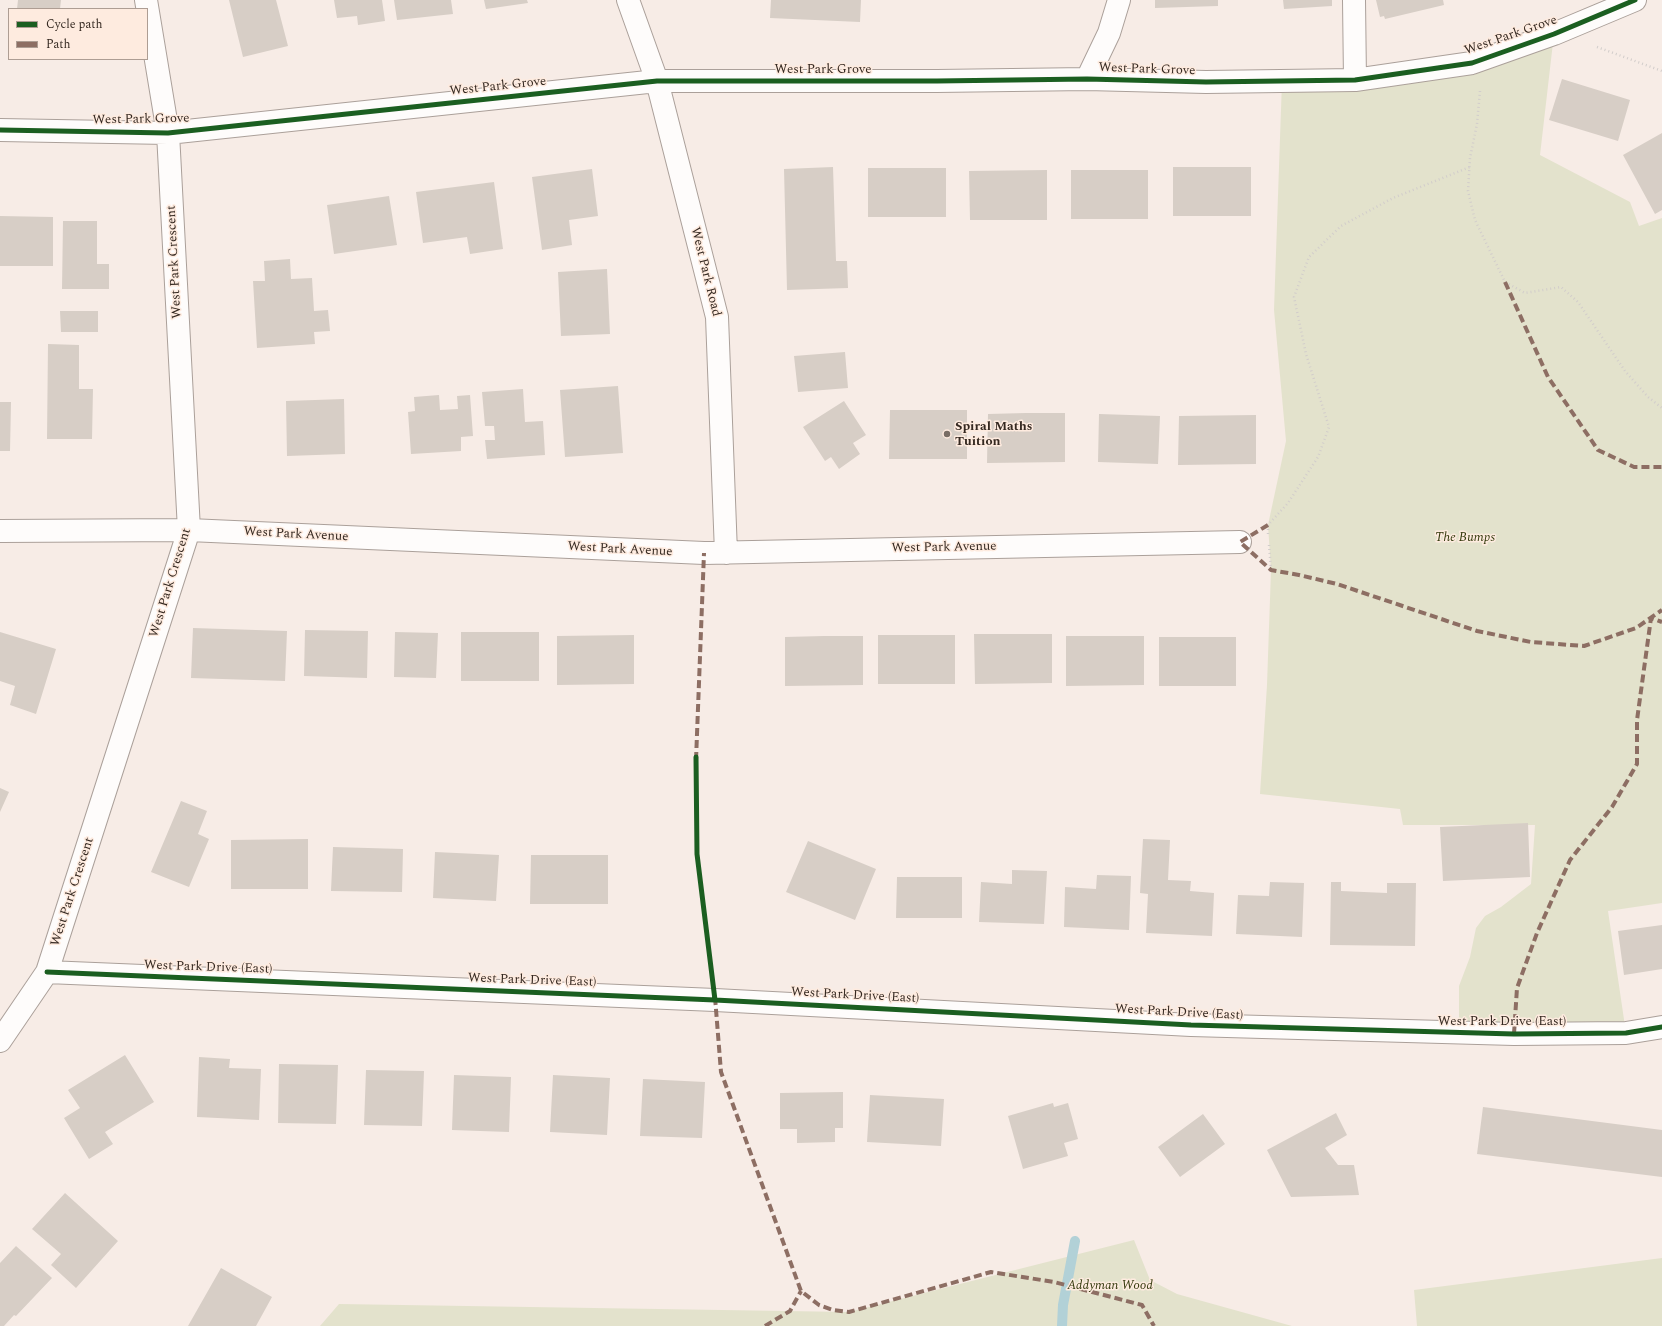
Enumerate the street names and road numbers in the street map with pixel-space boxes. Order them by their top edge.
street label: West Park Grove [1463,13,1559,59]
street label: West Park Grove [1098,61,1196,79]
street label: West Park Grove [775,62,871,78]
street label: West Park Grove [449,74,547,100]
street label: West Park Grove [92,111,190,129]
street label: West Park Crescent [164,205,186,319]
street label: West Park Road [686,226,724,318]
street label: West Park Avenue [243,524,349,546]
street label: West Park Crescent [147,527,195,639]
street label: West Park Avenue [567,539,673,561]
street label: West Park Avenue [891,539,997,557]
street label: West Park Crescent [48,836,98,948]
street label: West Park Drive (East) [143,958,273,978]
street label: West Park Drive (East) [467,971,597,991]
street label: West Park Drive (East) [790,985,920,1007]
street label: West Park Drive (East) [1114,1002,1244,1024]
street label: West Park Drive (East) [1438,1014,1566,1030]

